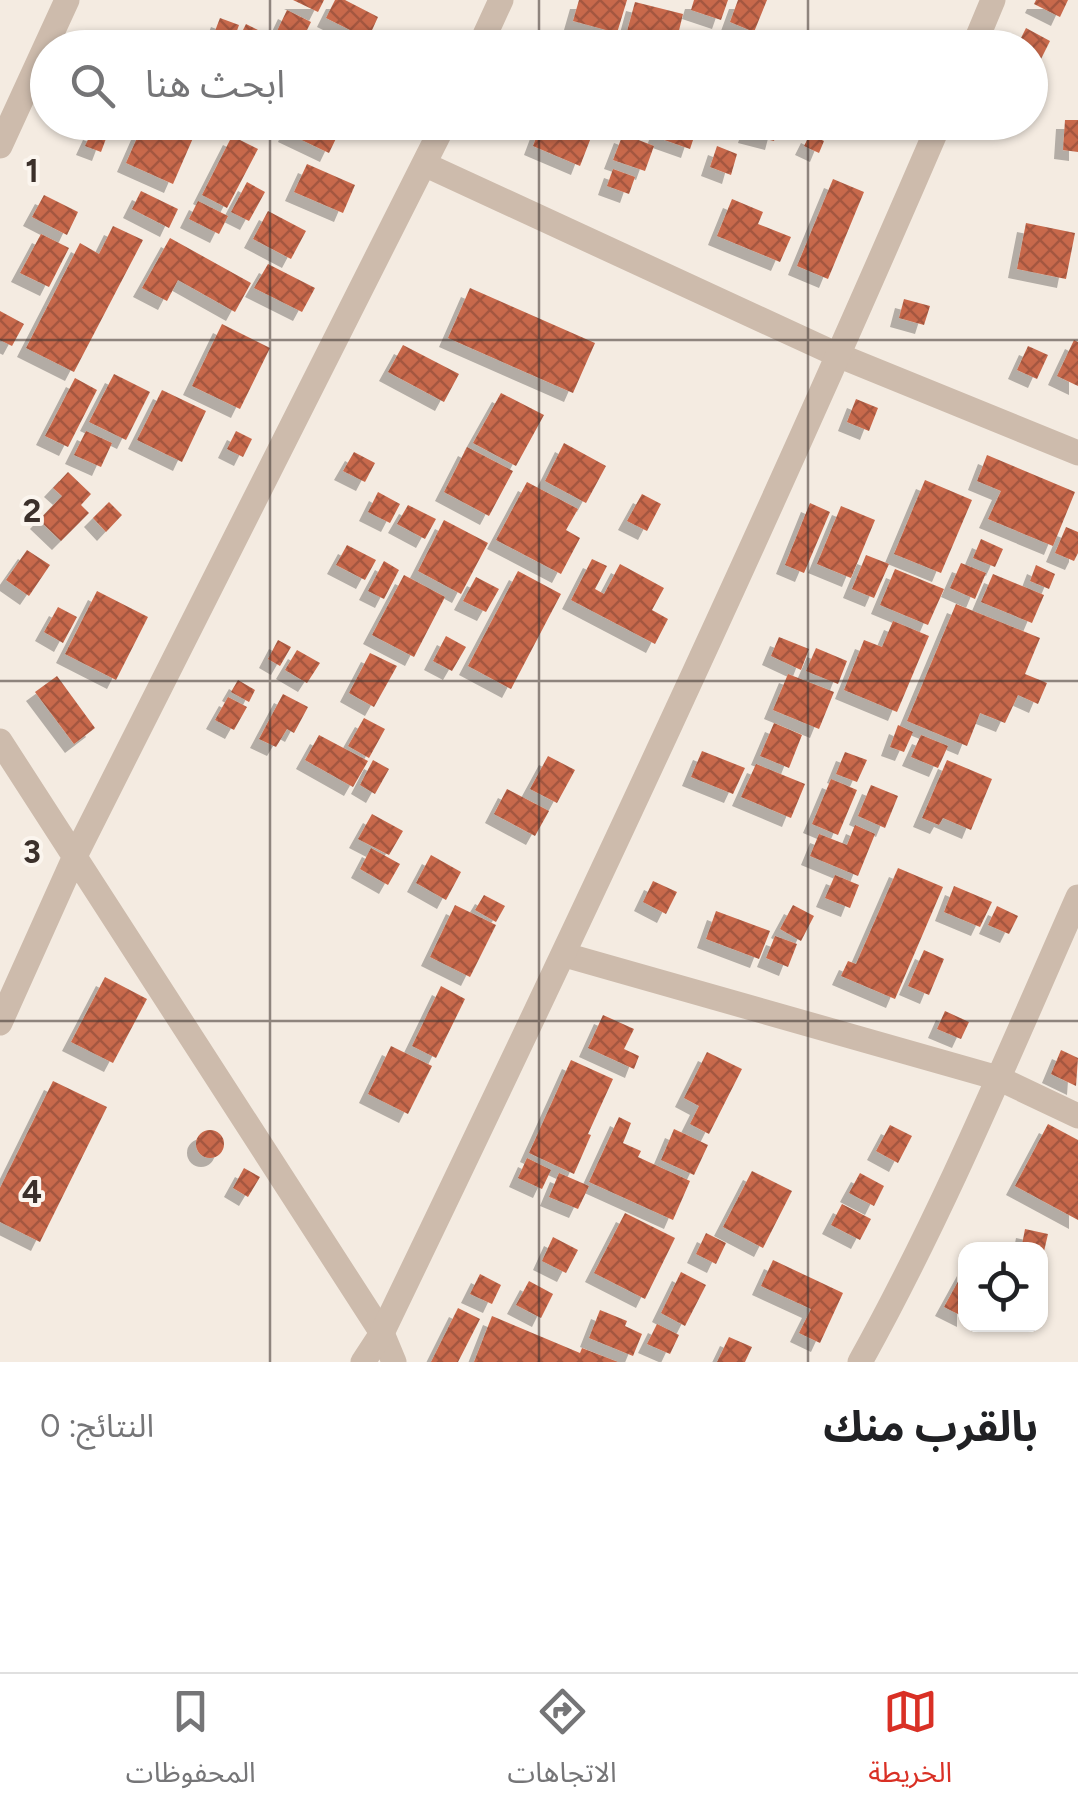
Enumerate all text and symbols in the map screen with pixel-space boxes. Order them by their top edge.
search box [30,30,1048,140]
icon: search [65,58,120,113]
text: ابحث هنا [145,61,285,107]
text: 1 [25,152,39,190]
text: 2 [23,492,41,530]
text: 3 [23,833,41,871]
text: 4 [22,1173,42,1211]
map controls [958,1242,1048,1332]
button: locate [958,1242,1048,1332]
text: بالقرب منك [823,1401,1038,1452]
text: النتائج: 0 [40,1407,154,1445]
tab: المحفوظات [126,1684,256,1803]
tab: الاتجاهات [507,1684,617,1803]
tab: الخريطة [868,1684,952,1803]

